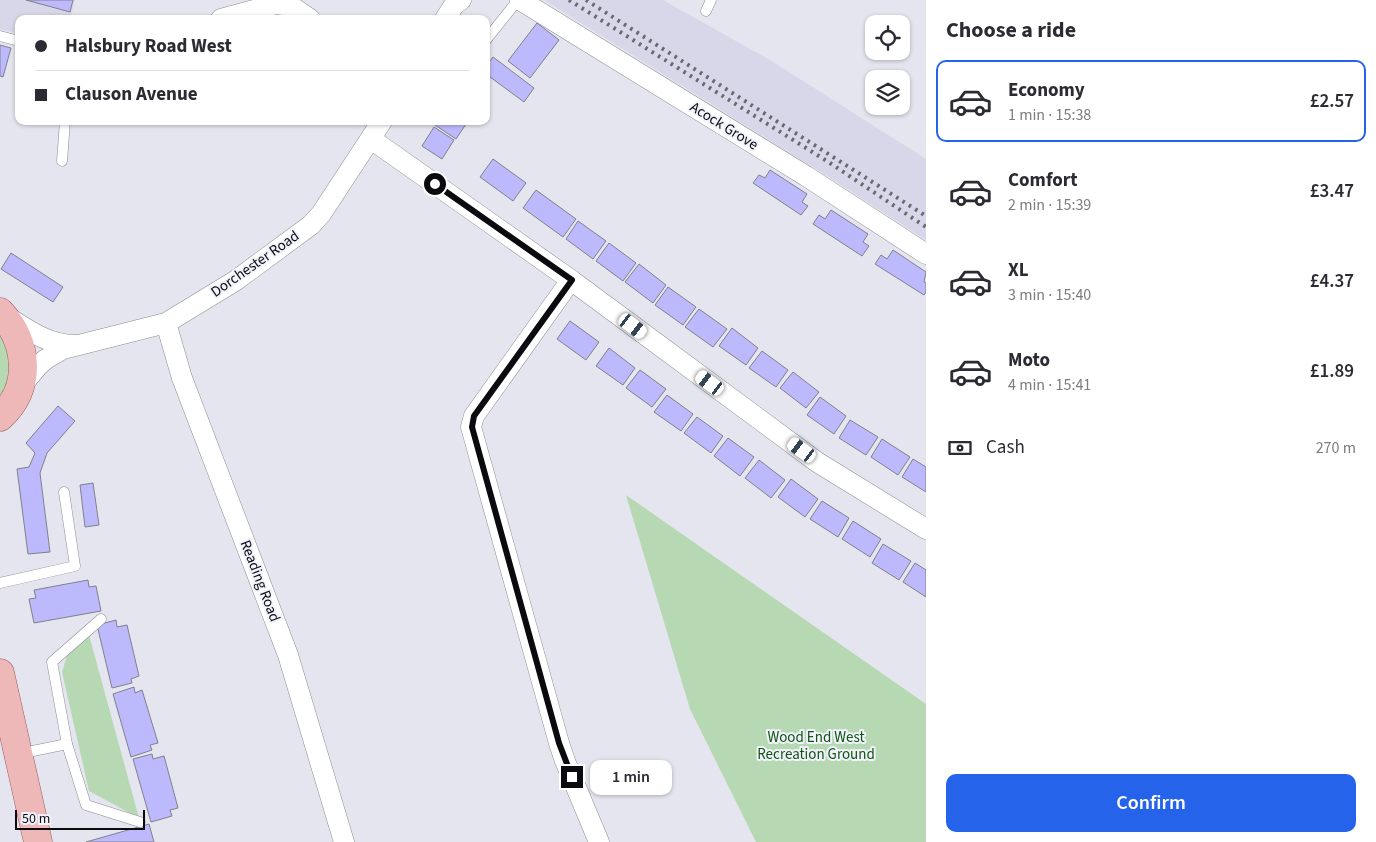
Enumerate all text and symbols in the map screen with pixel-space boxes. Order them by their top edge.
text: Choose a ride [946,14,1076,46]
map controls [865,15,910,115]
button: locate [865,15,910,60]
text: Halsbury Road West [65,33,232,60]
button: layers [865,70,910,115]
text: Economy [1008,77,1085,104]
icon: car [948,79,993,124]
text: Clauson Avenue [65,81,198,108]
text: £2.57 [1310,88,1354,115]
street label: Acock Grove [686,97,762,155]
text: 1 min · 15:38 [1008,104,1091,126]
text: Comfort [1008,167,1078,194]
icon: car [948,169,993,214]
route start [424,173,446,195]
text: £3.47 [1310,178,1354,205]
text: 2 min · 15:39 [1008,194,1091,216]
street label: Dorchester Road [207,226,303,302]
text: XL [1008,257,1029,284]
icon: car [948,259,993,304]
text: £4.37 [1310,268,1354,295]
text: 3 min · 15:40 [1008,284,1091,306]
car [616,311,649,341]
text: Moto [1008,347,1050,374]
icon: car [948,349,993,394]
text: £1.89 [1310,358,1354,385]
car [693,368,726,398]
text: 4 min · 15:41 [1008,374,1091,396]
icon: cash [946,434,974,462]
text: Cash [986,434,1025,461]
car [785,435,818,465]
text: 270 m [1316,437,1356,459]
street label: Reading Road [235,537,285,625]
park label: Wood End West Recreation Ground [757,727,875,765]
callout: 1 min [590,760,672,794]
route end [561,766,583,788]
text: 1 min [612,766,650,788]
button: Confirm [946,774,1356,832]
scale bar [15,807,145,830]
text: 50 m [22,809,50,829]

